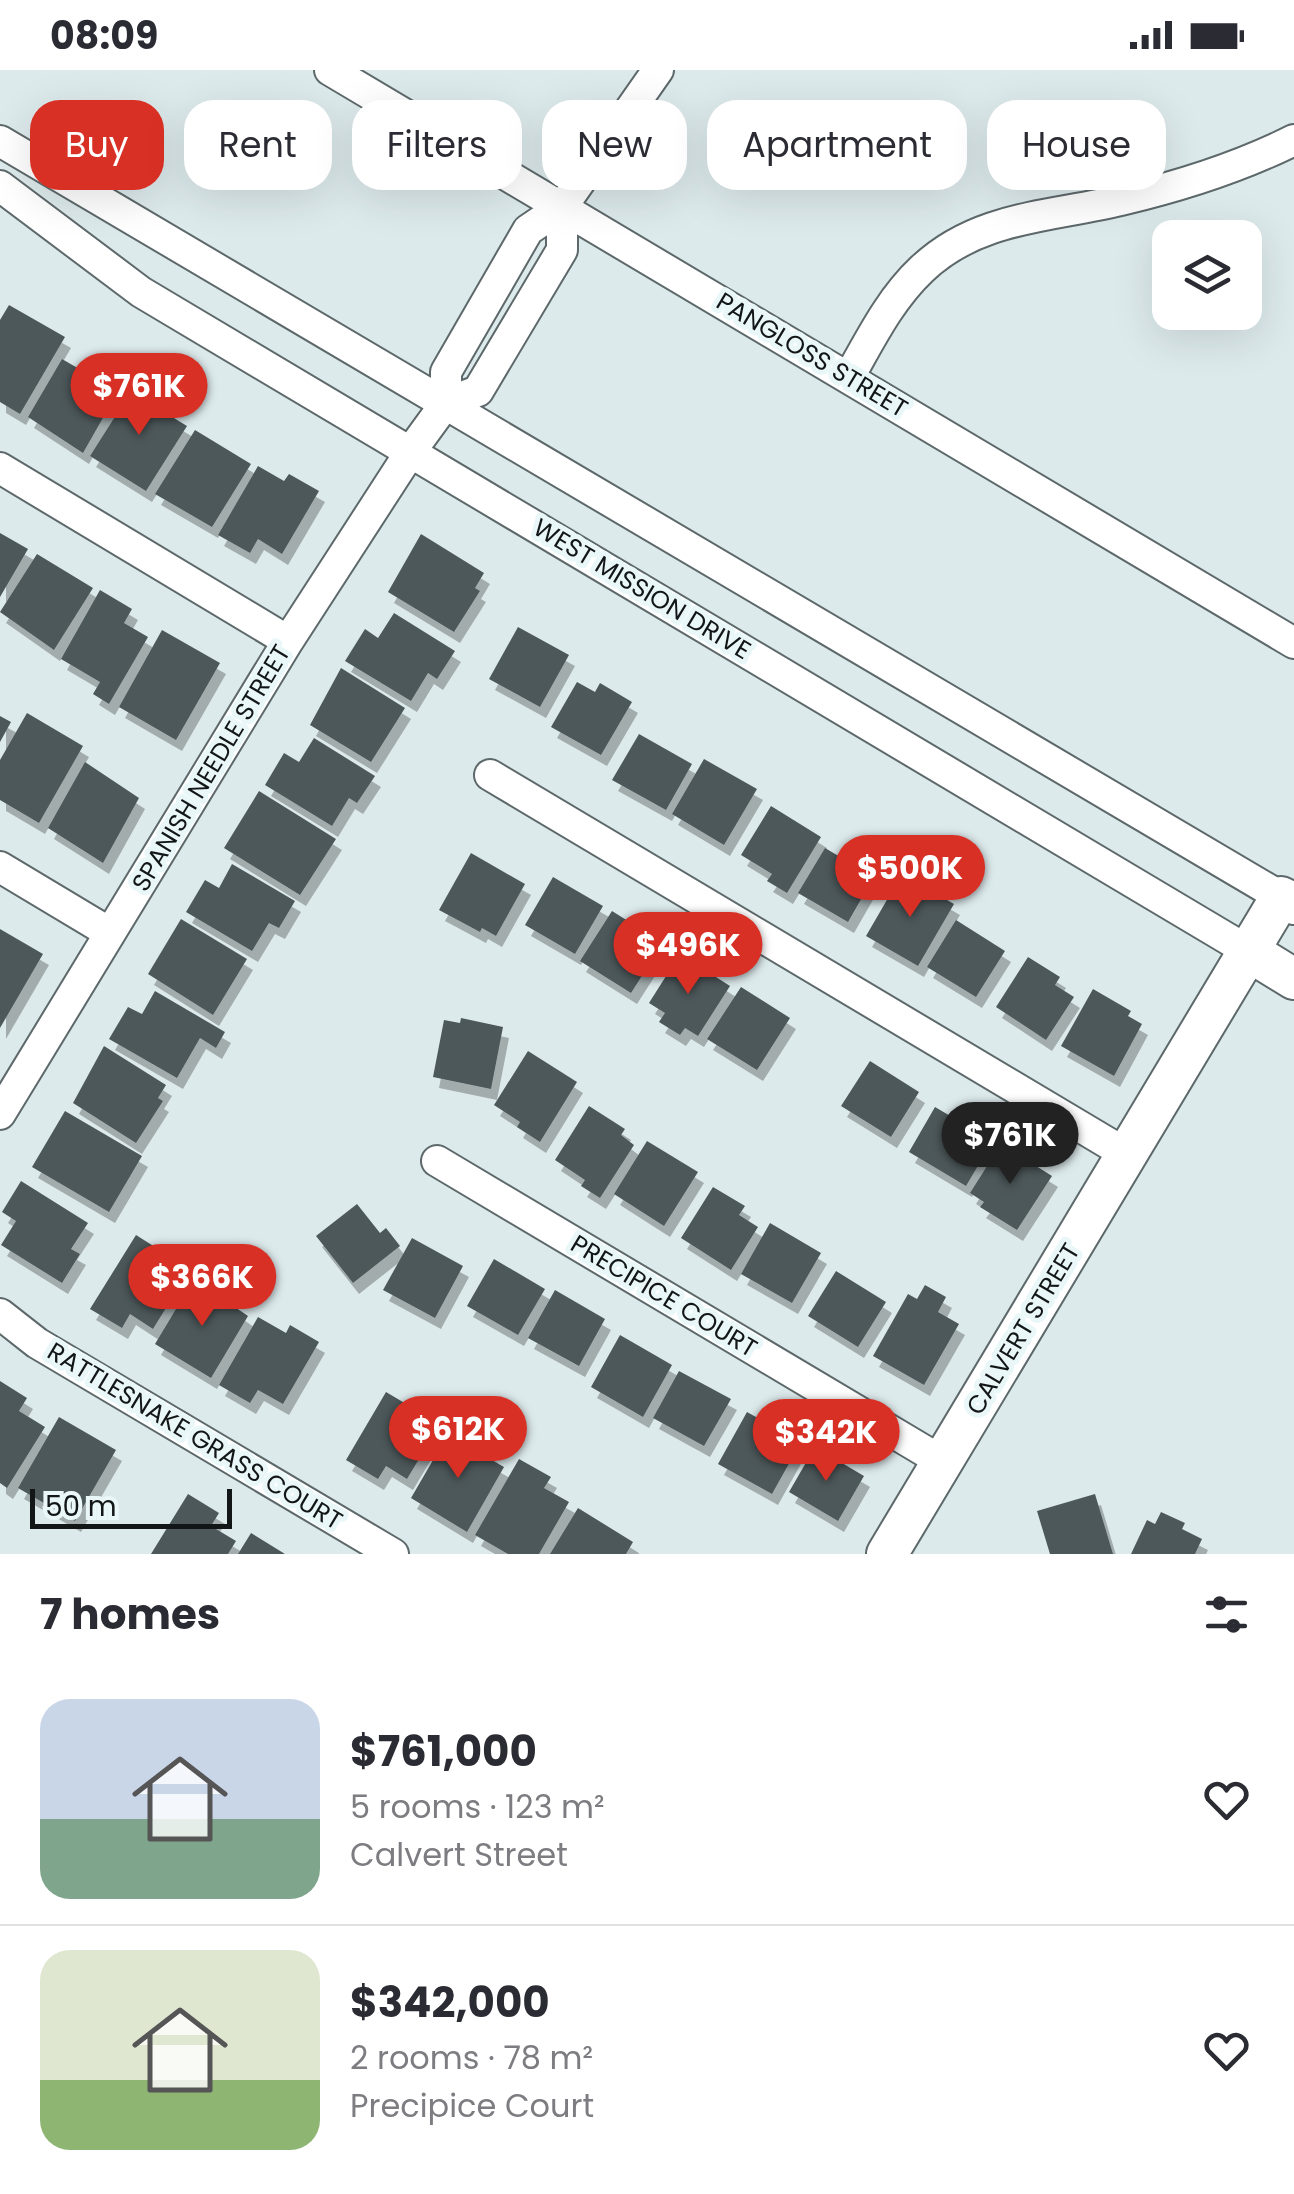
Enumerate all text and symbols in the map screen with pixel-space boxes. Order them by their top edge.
text: 08:09 [50,9,158,62]
chip: Buy [30,100,164,190]
chip: Rent [184,100,332,190]
chip: Filters [352,100,522,190]
chip: New [542,100,687,190]
chip: Apartment [707,100,967,190]
chip: House [987,100,1166,190]
map controls [1152,220,1262,330]
button: layers [1152,220,1262,330]
street label: PANGLOSS STREET [710,284,914,426]
pin: $761K [69,353,209,438]
text: $761K [93,363,185,408]
street label: WEST MISSION DRIVE [527,510,757,668]
street label: SPANISH NEEDLE STREET [123,638,299,898]
pin: $500K [840,835,980,920]
text: $500K [857,845,963,890]
pin: $496K [618,912,758,997]
text: $496K [635,922,741,967]
pin: $761K [940,1102,1080,1187]
text: $761K [964,1112,1056,1157]
street label: PRECIPICE COURT [564,1226,764,1366]
street label: CALVERT STREET [958,1237,1088,1421]
pin: $366K [132,1244,272,1329]
text: $366K [150,1254,254,1299]
street label: RATTLESNAKE GRASS COURT [41,1334,349,1538]
pin: $612K [388,1396,528,1481]
pin: $342K [756,1399,896,1484]
text: $612K [411,1406,505,1451]
text: $342K [775,1409,877,1454]
scale bar [30,1484,232,1528]
text: 50 m [45,1487,116,1526]
text: 7 homes [40,1585,220,1644]
icon: filters [1199,1587,1254,1642]
text: $761,000 [350,1722,537,1781]
icon: home [120,1739,240,1859]
icon: heart [1199,1772,1254,1827]
text: 5 rooms · 123 m² [350,1784,605,1829]
text: Calvert Street [350,1832,568,1877]
text: $342,000 [350,1973,550,2032]
icon: home [120,1990,240,2110]
icon: heart [1199,2023,1254,2078]
text: 2 rooms · 78 m² [350,2035,593,2080]
text: Precipice Court [350,2083,594,2128]

